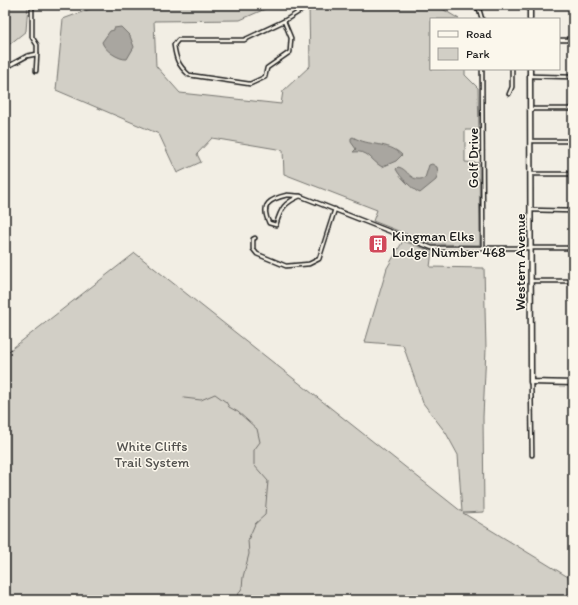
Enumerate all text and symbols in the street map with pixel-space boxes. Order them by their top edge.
legend [430,18,560,70]
text: Road [466,27,492,41]
text: Park [466,47,490,61]
street label: Golf Drive [465,128,482,188]
street label: Western Avenue [512,213,529,311]
place label: Kingman Elks Lodge Number 468 [392,228,506,261]
building icon: Kingman Elks Lodge Number 468 [367,233,389,255]
park label: White Cliffs Trail System [115,438,190,471]

